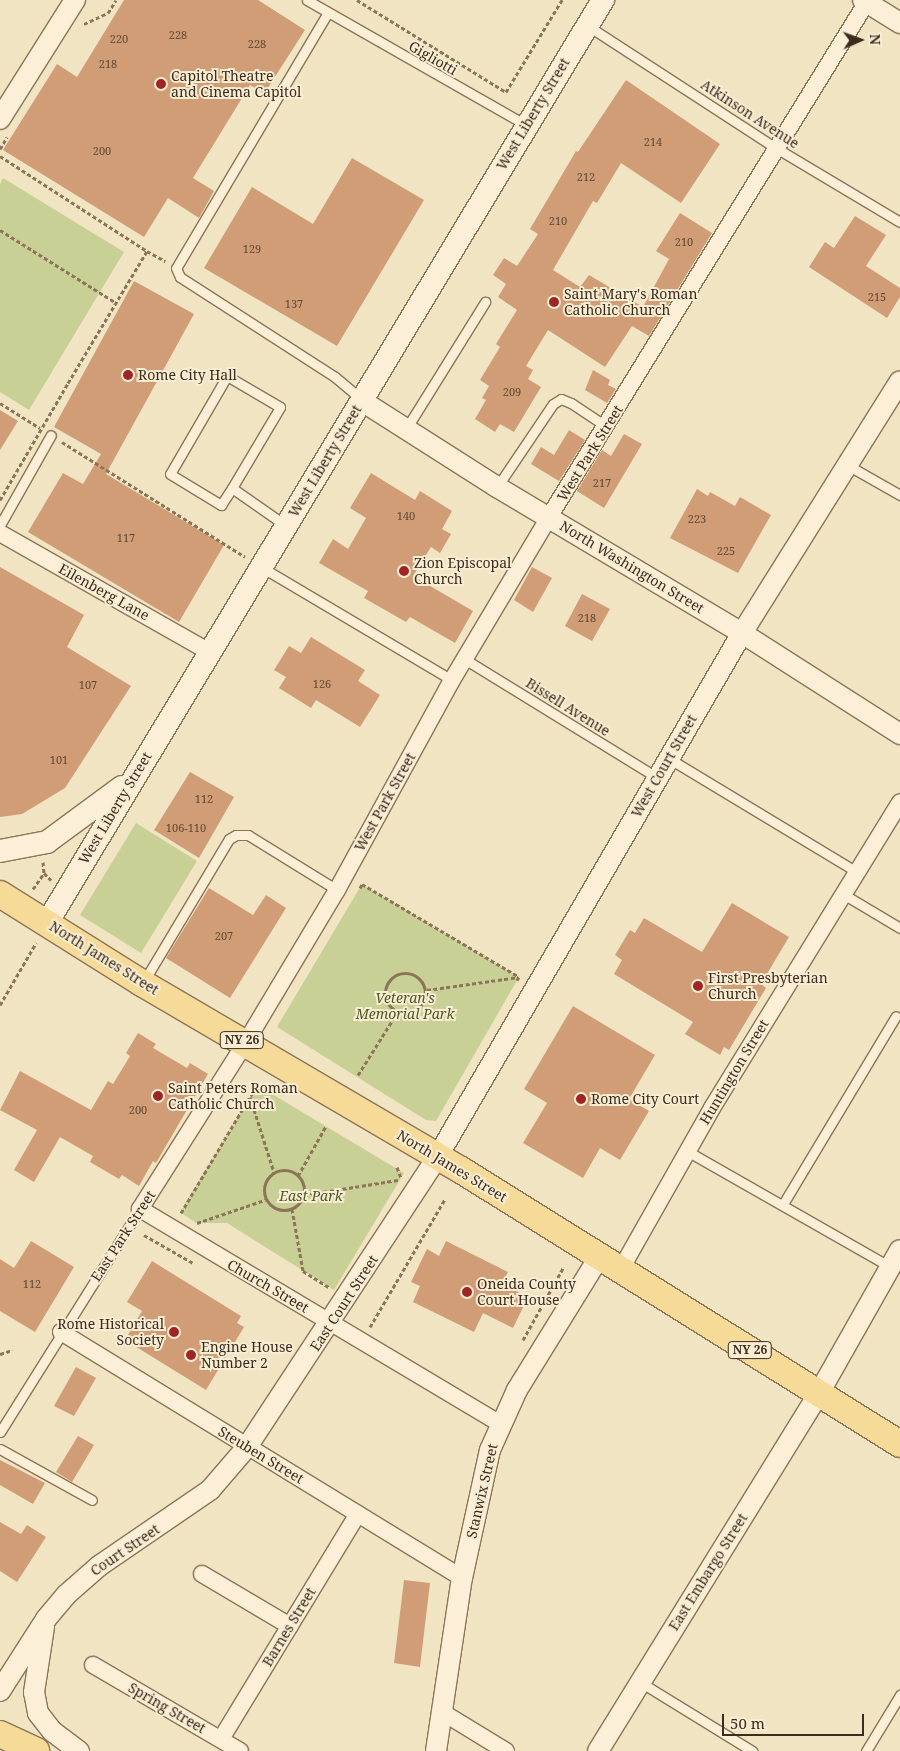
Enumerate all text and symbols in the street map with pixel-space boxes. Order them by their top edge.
north arrow [835,15,885,65]
house number: 228 [169,28,187,42]
house number: 220 [110,32,128,46]
text: N [866,34,885,45]
house number: 228 [248,37,266,51]
street label: Gigliotti [406,37,460,79]
street label: West Liberty Street [493,55,573,173]
house number: 218 [99,57,117,71]
place label: Capitol Theatre and Cinema Capitol [171,68,301,100]
street label: Atkinson Avenue [698,76,802,152]
marker: Capitol Theatre and Cinema Capitol [155,78,167,90]
house number: 214 [644,135,662,149]
house number: 200 [93,144,111,158]
house number: 212 [577,170,595,184]
house number: 210 [549,214,567,228]
house number: 210 [675,235,693,249]
house number: 129 [243,242,261,256]
place label: Saint Mary's Roman Catholic Church [564,286,698,318]
house number: 215 [868,290,886,304]
marker: Saint Mary's Roman Catholic Church [548,296,560,308]
house number: 137 [285,297,303,311]
place label: Rome City Hall [138,367,237,383]
marker: Rome City Hall [122,369,134,381]
house number: 209 [503,385,521,399]
street label: West Liberty Street [285,402,365,520]
street label: West Park Street [554,402,626,504]
house number: 217 [593,476,611,490]
house number: 140 [397,509,415,523]
house number: 223 [688,512,706,526]
street label: North Washington Street [557,517,707,617]
house number: 117 [117,531,135,545]
house number: 225 [717,544,735,558]
place label: Zion Episcopal Church [414,555,511,588]
street label: Eilenberg Lane [56,560,152,624]
marker: Zion Episcopal Church [398,565,410,577]
house number: 218 [578,611,596,625]
street label: Bissell Avenue [523,674,613,740]
house number: 126 [313,677,331,691]
house number: 107 [79,678,97,692]
street label: West Court Street [628,712,700,820]
street label: West Liberty Street [75,749,155,867]
street label: West Park Street [351,750,419,854]
house number: 101 [50,753,68,767]
house number: 112 [195,792,213,806]
house number: 106-110 [166,821,206,835]
street label: North James Street [46,918,162,998]
house number: 207 [215,929,233,943]
place label: First Presbyterian Church [708,970,828,1002]
marker: First Presbyterian Church [692,980,704,992]
park label: Veteran's Memorial Park [356,990,454,1022]
street label: Huntington Street [696,1016,772,1128]
road number: NY 26 [220,1030,264,1050]
place label: Saint Peters Roman Catholic Church [168,1080,298,1112]
marker: Saint Peters Roman Catholic Church [152,1090,164,1102]
place label: Rome City Court [591,1091,699,1107]
marker: Rome City Court [575,1093,587,1105]
house number: 200 [129,1103,147,1117]
street label: North James Street [394,1127,510,1205]
street label: East Park Street [87,1187,159,1285]
park label: East Park [279,1188,343,1204]
street label: East Court Street [307,1252,381,1354]
street label: Church Street [224,1256,312,1316]
place label: Oneida County Court House [477,1276,576,1308]
house number: 112 [23,1277,41,1291]
marker: Oneida County Court House [461,1286,473,1298]
place label: Rome Historical Society [57,1316,164,1348]
marker: Rome Historical Society [168,1326,180,1338]
place label: Engine House Number 2 [201,1339,293,1371]
road number: NY 26 [728,1340,772,1360]
marker: Engine House Number 2 [185,1349,197,1361]
street label: Steuben Street [215,1423,307,1487]
street label: Stanwix Street [463,1442,501,1540]
street label: East Embargo Street [665,1510,751,1634]
street label: Court Street [87,1521,163,1579]
street label: Barnes Street [259,1584,319,1670]
street label: Spring Street [125,1679,209,1737]
scale bar [725,1704,868,1736]
text: 50 m [730,1713,765,1733]

